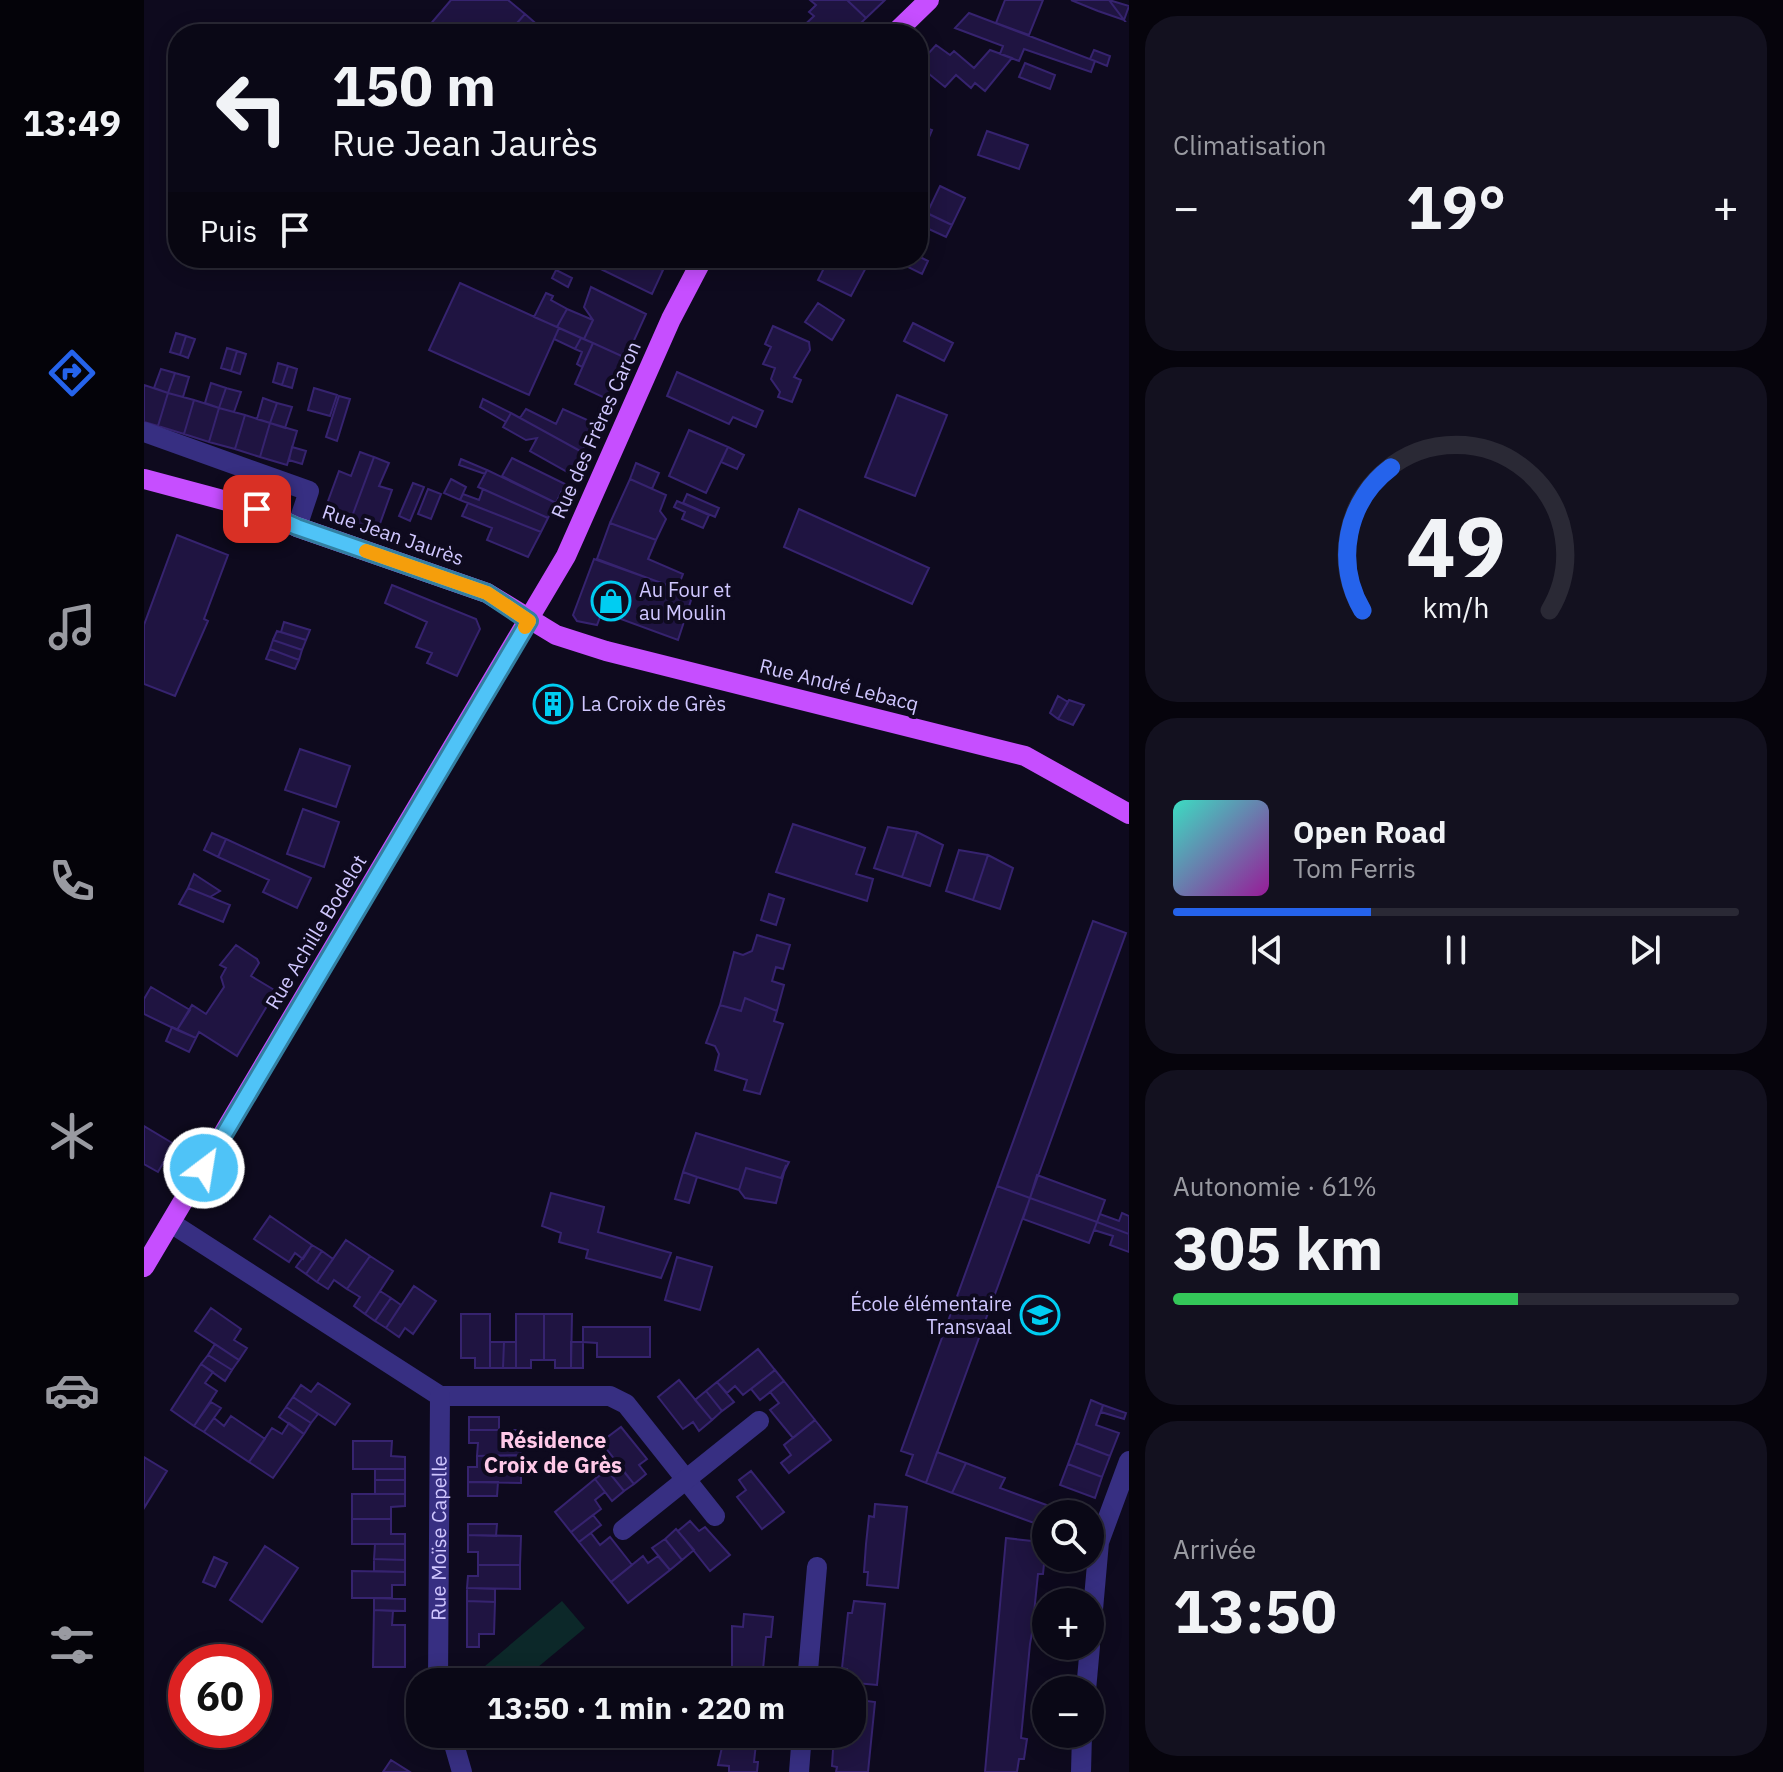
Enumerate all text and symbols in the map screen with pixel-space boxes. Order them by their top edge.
text: 150 m [332,49,496,121]
icon: left [200,56,304,160]
text: 13:49 [23,99,121,146]
text: Rue Jean Jaurès [332,119,598,166]
text: Climatisation [1173,128,1326,162]
text: 19° [1406,167,1506,246]
text: − [1173,178,1199,235]
text: + [1713,178,1739,235]
icon: arrive [273,208,317,252]
text: Puis [200,211,257,250]
street label: Rue des Frères Caron [544,337,647,523]
icon: directions [44,345,100,401]
pin [223,475,291,543]
icon: arrive [235,487,279,531]
text: 49 [1406,491,1506,599]
street label: Rue Jean Jaurès [319,498,468,571]
place label: Au Four et au Moulin [639,576,731,626]
shop icon: Au Four et au Moulin [590,580,632,622]
text: km/h [1422,589,1490,626]
icon: music [44,599,100,655]
street label: Rue André Lebacq [757,652,922,717]
building icon: La Croix de Grès [532,683,574,725]
place label: La Croix de Grès [581,690,726,717]
text: Open Road [1293,812,1446,851]
street label: Rue Achille Bodelot [259,849,372,1014]
text: Tom Ferris [1293,851,1416,885]
icon: phone [44,853,100,909]
icon: previous [1245,928,1289,972]
icon: pause [1434,928,1478,972]
icon: next [1623,928,1667,972]
icon: climate [44,1108,100,1164]
position arrow [162,1126,246,1210]
text: Autonomie · 61% [1173,1169,1377,1203]
text: 305 km [1173,1208,1383,1287]
place label: École élémentaire Transvaal [850,1290,1012,1340]
school or university icon: École élémentaire Transvaal [1019,1294,1061,1336]
icon: car [44,1362,100,1418]
district label: Résidence Croix de Grès [484,1425,622,1479]
street label: Rue Moïse Capelle [424,1455,453,1621]
map controls [1032,1500,1104,1748]
button: search [1032,1500,1104,1572]
text: Arrivée [1173,1532,1256,1566]
text: 13:50 [1173,1571,1337,1650]
button: + [1032,1588,1104,1660]
icon: filters [44,1617,100,1673]
speed limit sign: 60 [168,1644,272,1748]
button: − [1032,1676,1104,1748]
text: 13:50 · 1 min · 220 m [487,1688,785,1727]

